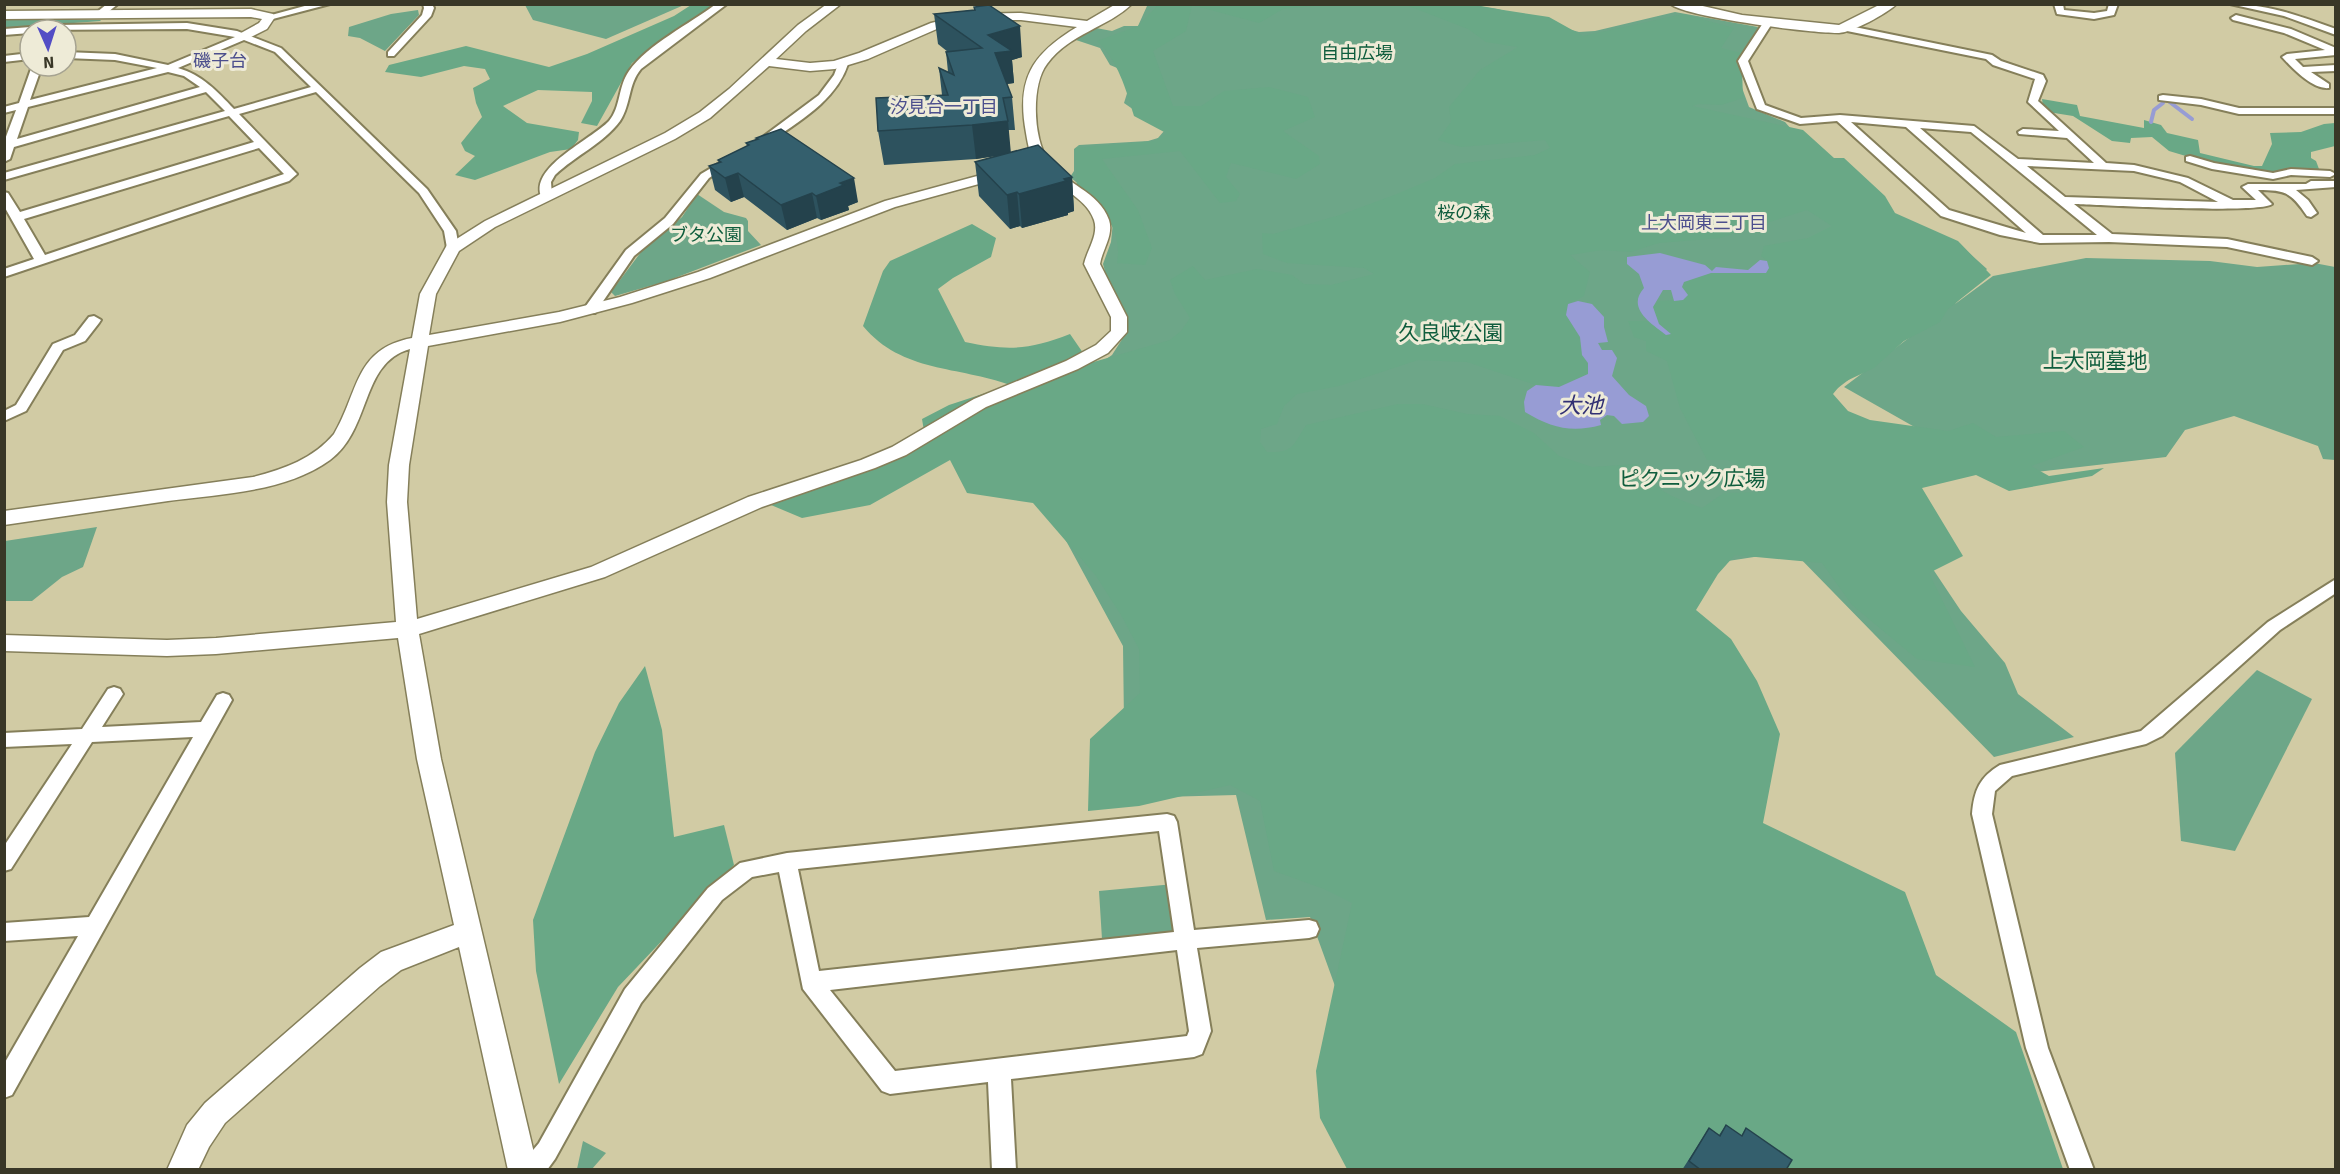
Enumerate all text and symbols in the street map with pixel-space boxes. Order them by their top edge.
north arrow [18,18,78,78]
park label: 自由広場 [1321,42,1393,64]
district label: 磯子台 [193,50,247,72]
text: N [43,52,55,72]
district label: 汐見台一丁目 [890,96,998,118]
park label: 桜の森 [1437,202,1491,224]
district label: 上大岡東三丁目 [1641,212,1767,234]
park label: ブタ公園 [670,224,742,246]
park label: 久良岐公園 [1399,320,1504,346]
park label: 上大岡墓地 [2043,348,2148,374]
water label: 大池 [1559,392,1605,419]
park label: ピクニック広場 [1619,466,1766,492]

